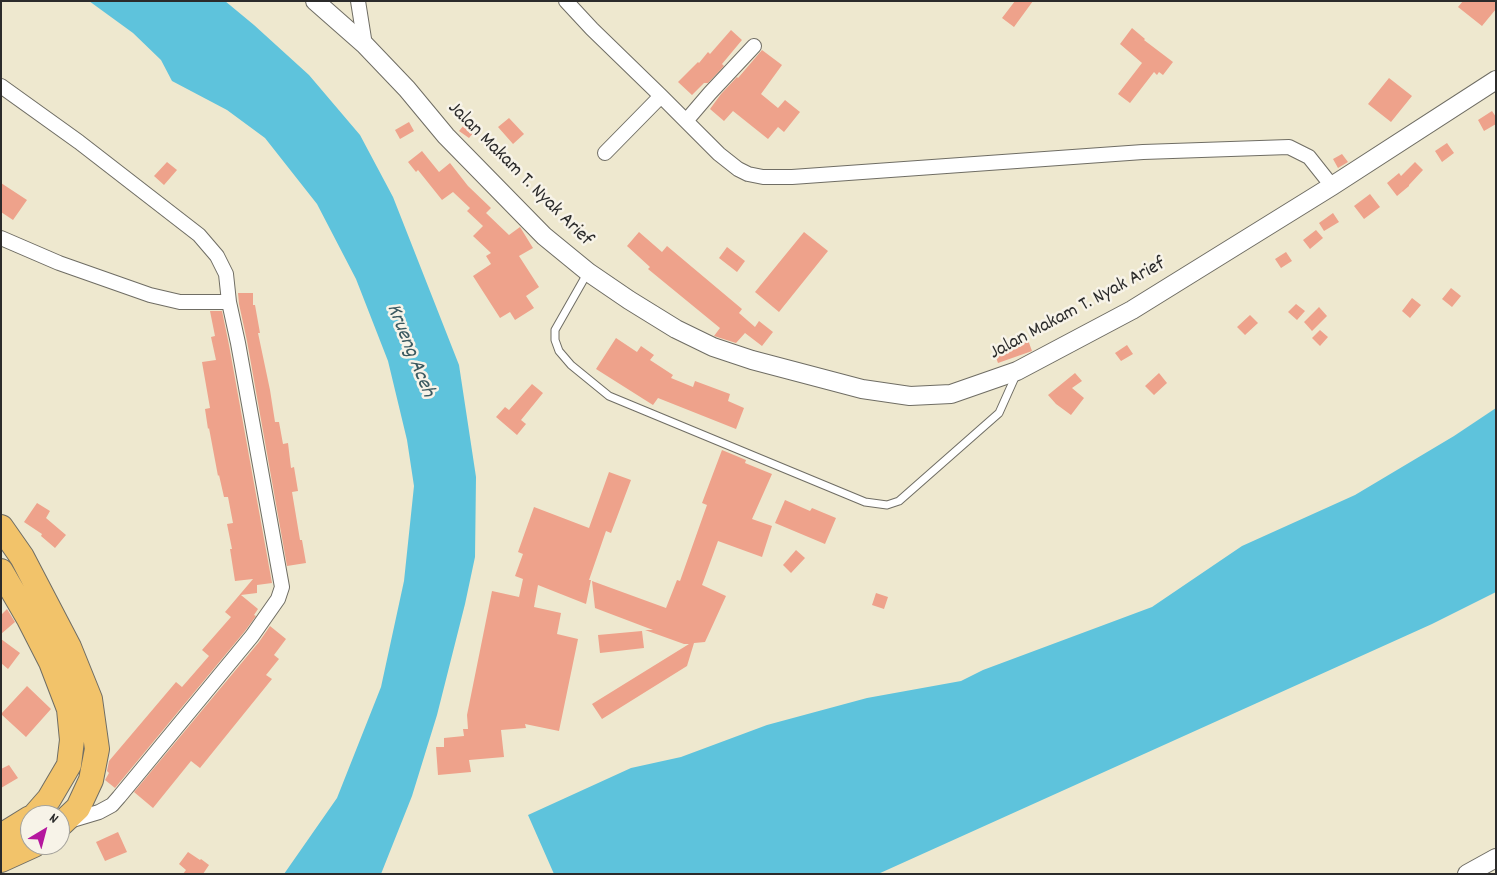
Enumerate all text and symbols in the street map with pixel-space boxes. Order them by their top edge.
street label: Jalan Makam T. Nyak Arief [441,97,597,253]
street label: Jalan Makam T. Nyak Arief [986,254,1170,366]
water label: Krueng Aceh [379,301,439,401]
north arrow [20,805,70,855]
text: N [45,809,62,829]

